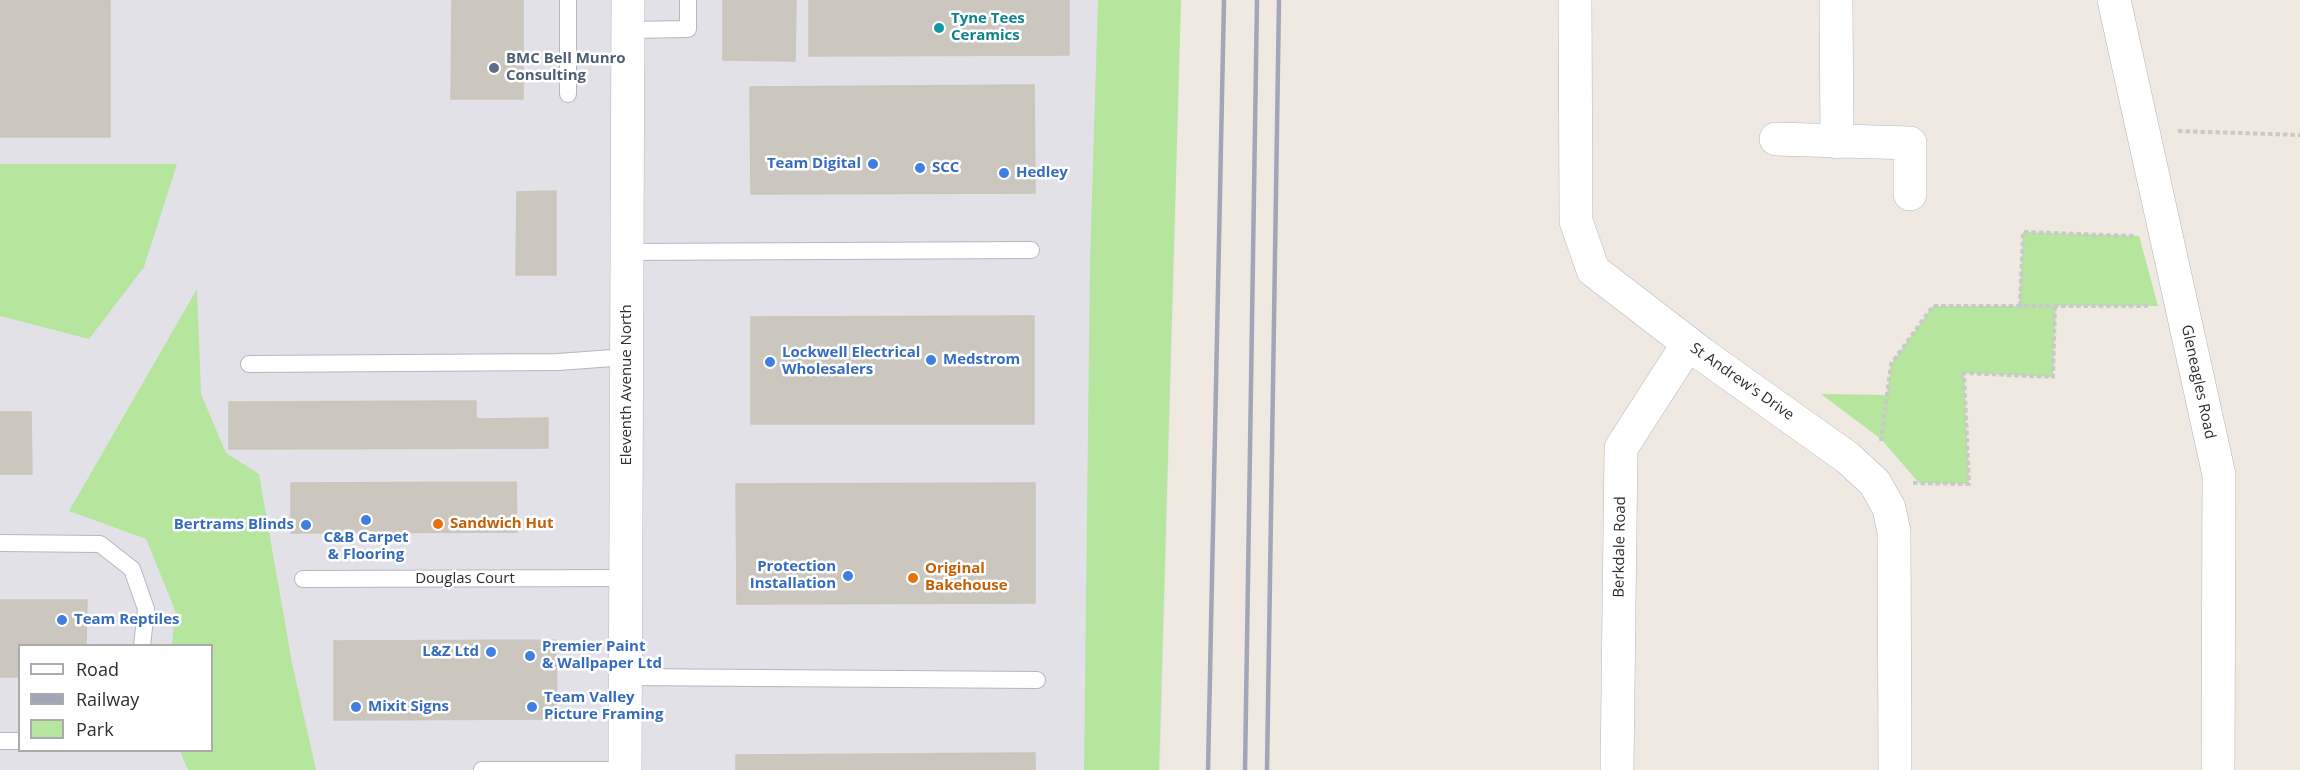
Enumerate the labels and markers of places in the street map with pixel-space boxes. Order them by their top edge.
place label: Tyne Tees Ceramics [951,10,1025,45]
marker: Tyne Tees Ceramics [932,21,946,35]
place label: BMC Bell Munro Consulting [506,50,626,85]
marker: BMC Bell Munro Consulting [487,61,501,75]
place label: Team Digital [767,155,861,173]
marker: Team Digital [866,157,880,171]
place label: SCC [932,159,959,177]
marker: SCC [913,161,927,175]
place label: Hedley [1016,164,1068,182]
marker: Hedley [997,166,1011,180]
place label: Lockwell Electrical Wholesalers [782,344,920,379]
place label: Medstrom [943,351,1020,369]
marker: Medstrom [924,353,938,367]
marker: Lockwell Electrical Wholesalers [763,355,777,369]
marker: C&B Carpet & Flooring [359,513,373,527]
place label: Sandwich Hut [450,515,553,533]
place label: Bertrams Blinds [174,516,294,534]
marker: Sandwich Hut [431,517,445,531]
marker: Bertrams Blinds [299,518,313,532]
place label: C&B Carpet & Flooring [323,529,409,564]
place label: Protection Installation [750,558,836,593]
place label: Original Bakehouse [925,560,1008,595]
marker: Protection Installation [841,569,855,583]
marker: Original Bakehouse [906,571,920,585]
place label: Team Reptiles [74,611,179,629]
marker: Team Reptiles [55,613,69,627]
place label: Premier Paint & Wallpaper Ltd [542,638,662,673]
place label: L&Z Ltd [422,643,479,661]
marker: L&Z Ltd [484,645,498,659]
marker: Premier Paint & Wallpaper Ltd [523,649,537,663]
place label: Team Valley Picture Framing [544,689,663,724]
place label: Mixit Signs [368,698,449,716]
marker: Mixit Signs [349,700,363,714]
marker: Team Valley Picture Framing [525,700,539,714]

